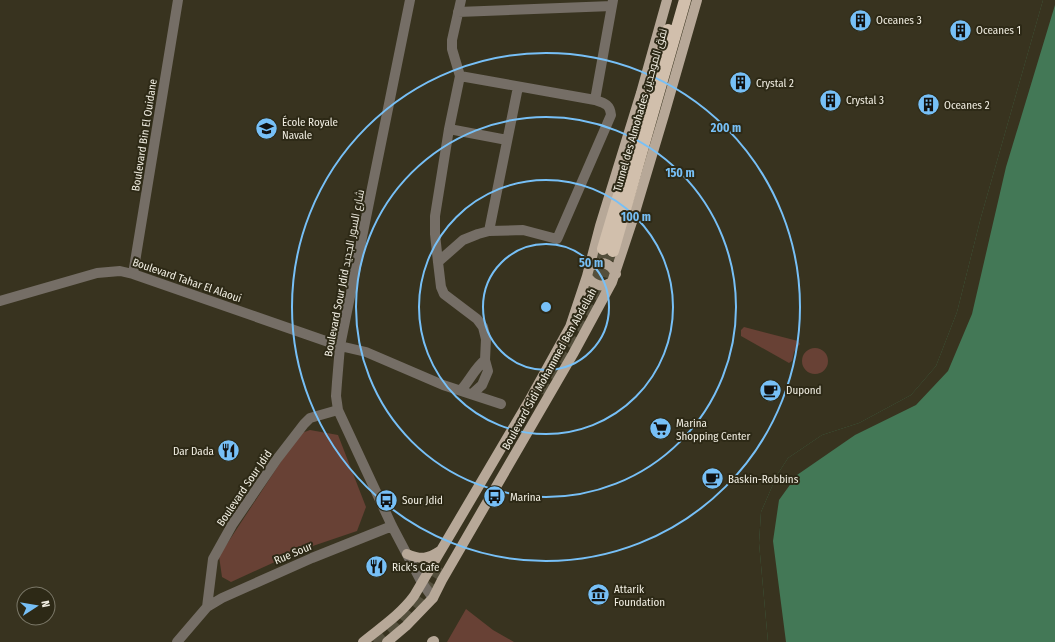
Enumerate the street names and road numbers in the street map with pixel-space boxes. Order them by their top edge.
street label: Tunnel des Almohades نفق الموحدين [611,27,670,193]
street label: Boulevard Bin El Ouidane [129,78,160,192]
street label: Boulevard Sour Jdid شارع السور الجديد [322,188,368,358]
street label: Boulevard Tahar El Alaoui [131,256,243,305]
street label: Boulevard Sidi Mohammed Ben Abdellah [499,286,599,452]
street label: Boulevard Sour Jdid [214,448,275,529]
street label: Rue Sour [272,539,315,567]

